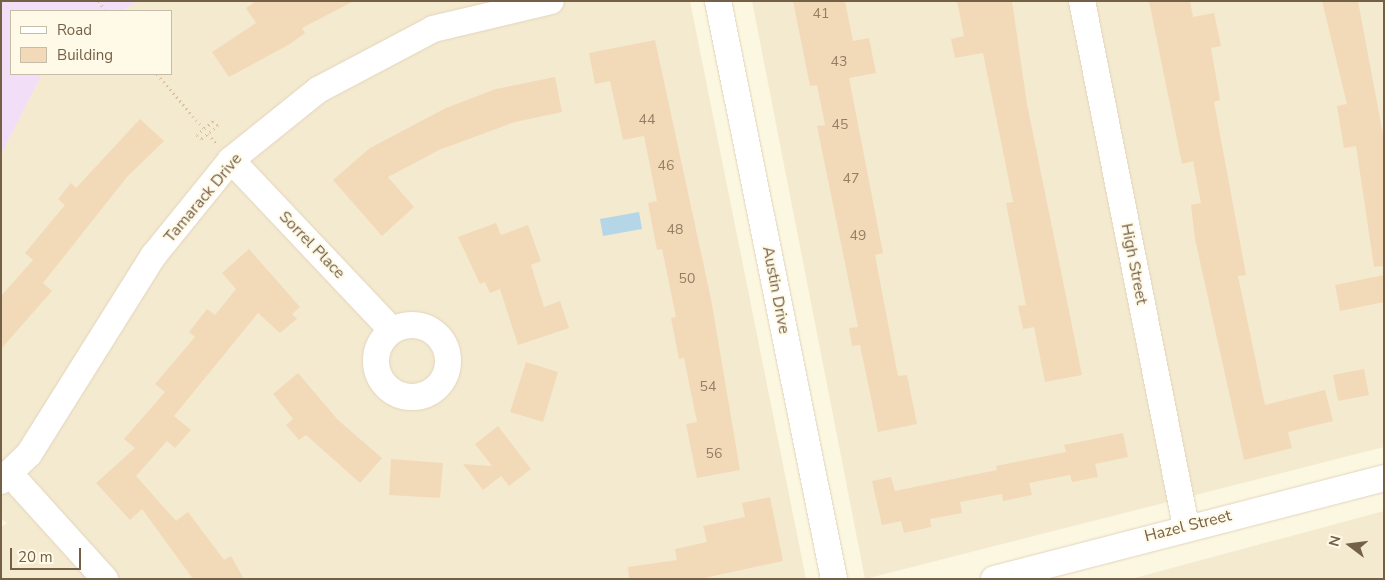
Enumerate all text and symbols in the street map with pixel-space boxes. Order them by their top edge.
house number: 41 [813,6,829,22]
legend [10,10,172,75]
text: Road [57,20,92,40]
text: Building [57,45,113,65]
house number: 43 [831,54,847,70]
house number: 44 [639,112,655,128]
house number: 45 [832,117,848,133]
street label: Tamarack Drive [160,149,246,247]
house number: 46 [658,158,674,174]
house number: 47 [843,171,859,187]
street label: Sorrel Place [275,207,349,283]
house number: 48 [667,222,683,238]
street label: High Street [1117,222,1151,306]
house number: 49 [850,228,866,244]
street label: Austin Drive [758,245,794,335]
house number: 50 [679,271,695,287]
house number: 54 [700,379,716,395]
house number: 56 [706,446,722,462]
street label: Hazel Street [1143,506,1233,546]
north arrow [1325,520,1375,570]
text: N [1324,533,1346,549]
scale bar [12,538,84,570]
text: 20 m [18,547,53,567]

